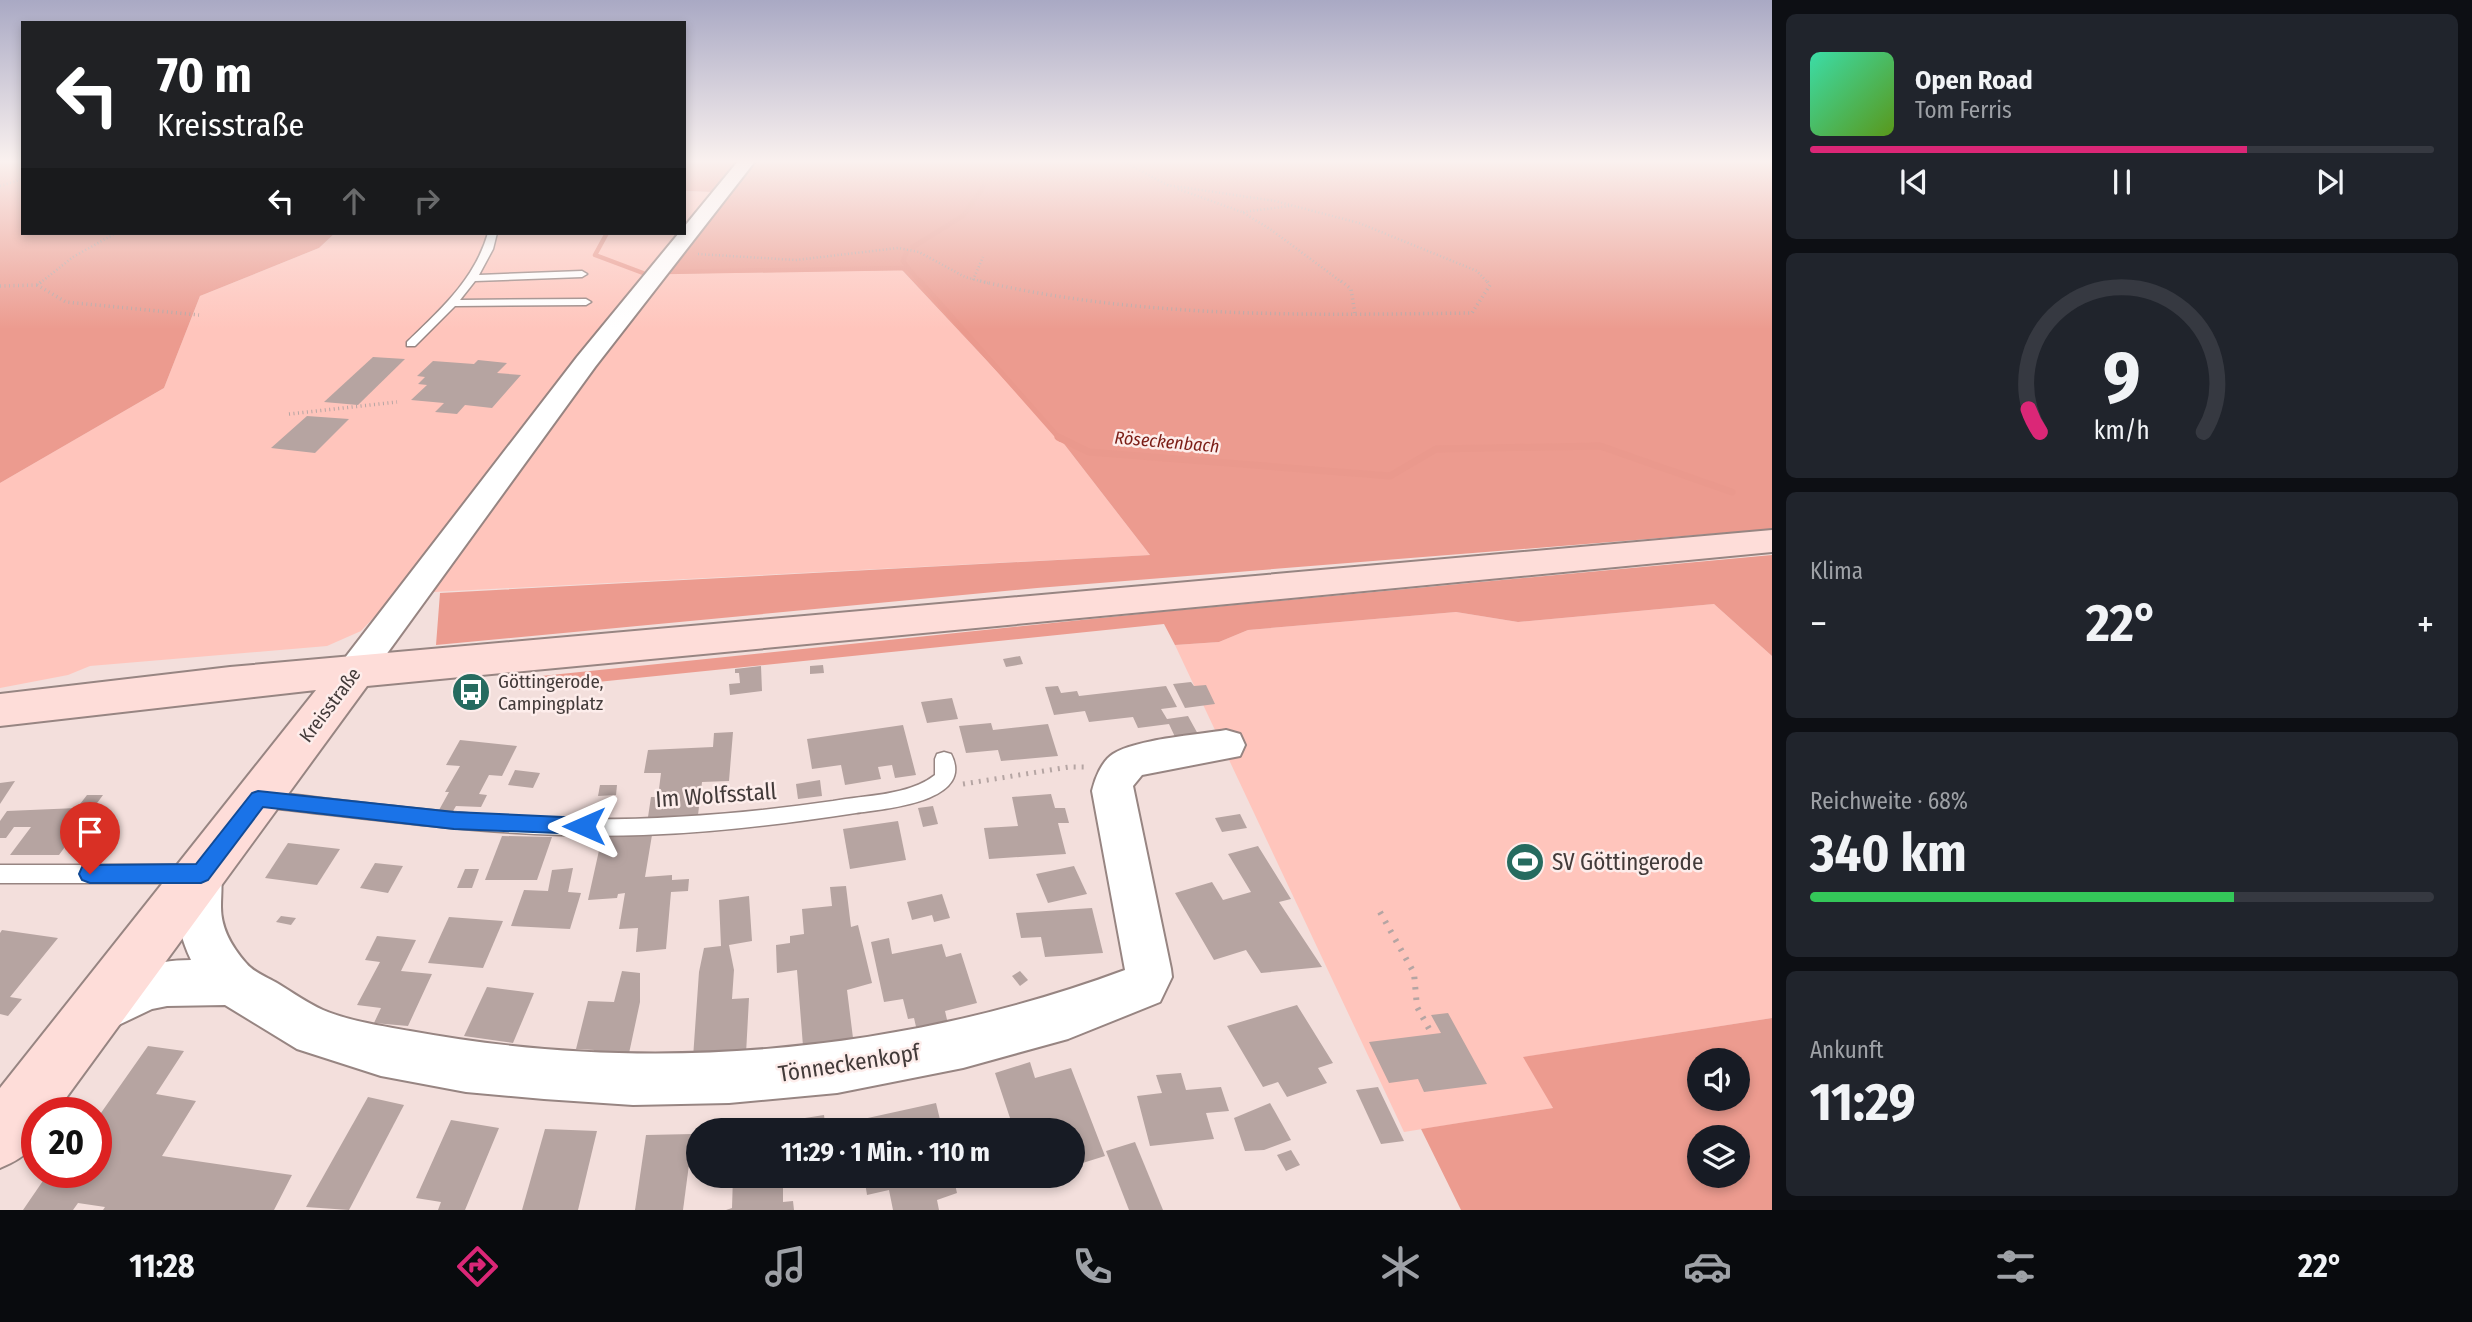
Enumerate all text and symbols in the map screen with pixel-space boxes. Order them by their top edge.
text: 70 m [157,46,252,105]
icon: left [42,49,133,140]
text: Open Road [1915,65,2033,96]
text: Tom Ferris [1915,96,2012,124]
text: Kreisstraße [157,106,304,144]
icon: previous [1895,163,1933,201]
icon: pause [2103,163,2141,201]
icon: next [2311,163,2349,201]
icon: left [262,182,300,220]
icon: ahead [335,182,373,220]
icon: right [408,182,446,220]
text: 9 [2103,334,2141,421]
text: km/h [2094,416,2150,446]
water label: Röseckenbach [1114,426,1220,458]
text: Klima [1810,557,1863,585]
text: 22° [2086,592,2158,655]
text: − [1810,601,1827,647]
text: + [2417,601,2434,647]
street label: Kreisstraße [294,663,366,747]
place label: Göttingerode, Campingplatz [498,670,604,715]
bus stop icon: Göttingerode, Campingplatz [450,671,492,713]
street label: Im Wolfsstall [655,777,777,813]
text: Reichweite · 68% [1810,787,1968,815]
position arrow [547,789,621,863]
pin [60,802,120,874]
icon: arrive [71,813,109,851]
text: 340 km [1810,822,1967,885]
sports icon: SV Göttingerode [1504,841,1546,883]
place label: SV Göttingerode [1552,848,1703,876]
text: Ankunft [1810,1036,1884,1064]
street label: Tönneckenkopf [776,1038,924,1088]
map controls [1687,1048,1750,1188]
button: sound [1687,1048,1750,1111]
text: 11:29 [1810,1071,1916,1134]
speed limit sign: 20 [21,1097,112,1188]
button: layers [1687,1125,1750,1188]
text: 11:29 · 1 Min. · 110 m [781,1137,990,1168]
icon: directions [453,1242,502,1291]
icon: music [761,1242,810,1291]
icon: phone [1068,1242,1117,1291]
icon: climate [1376,1242,1425,1291]
icon: car [1683,1242,1732,1291]
icon: filters [1991,1242,2040,1291]
text: 11:28 [129,1247,195,1285]
text: 22° [2298,1247,2343,1285]

